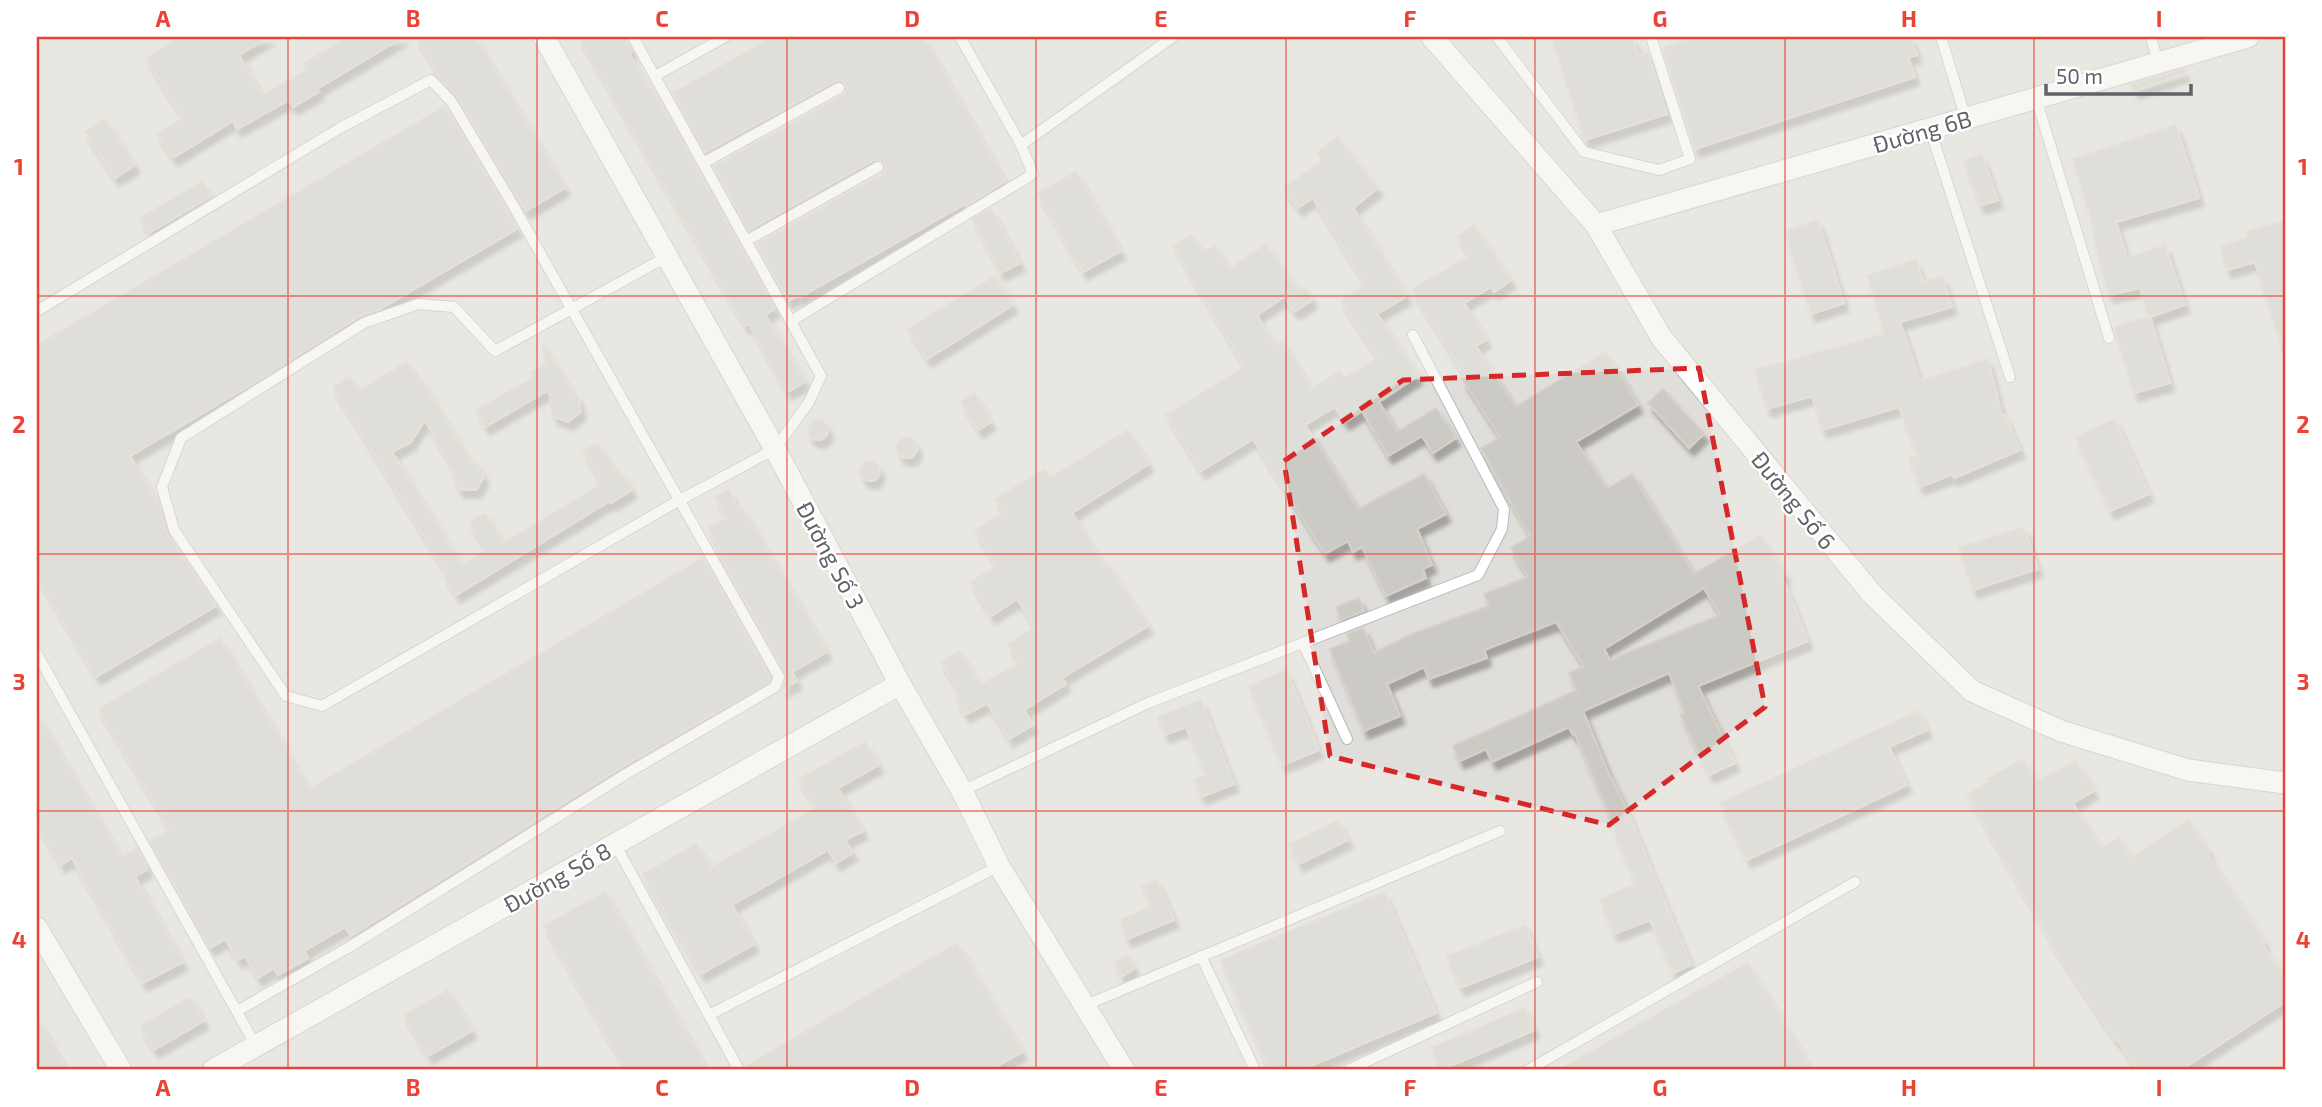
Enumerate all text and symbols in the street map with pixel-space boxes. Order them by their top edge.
text: A [155,4,171,32]
text: B [406,4,420,32]
text: C [655,4,669,32]
text: D [904,4,920,32]
text: E [1154,4,1168,32]
text: F [1404,4,1417,32]
text: G [1653,4,1667,32]
text: H [1901,4,1917,32]
text: I [2156,4,2162,32]
scale bar [2046,52,2191,96]
text: 50 m [2056,63,2103,88]
street label: Đường 6B [1870,104,1974,158]
text: 1 [14,152,24,180]
text: 1 [2298,152,2308,180]
text: 2 [12,410,26,438]
text: 2 [2296,410,2310,438]
street label: Đường Số 6 [1746,445,1842,555]
street label: Đường Số 3 [791,496,871,614]
text: 3 [12,667,26,695]
text: 3 [2296,667,2310,695]
street label: Đường Số 8 [498,836,616,918]
text: 4 [12,925,26,953]
text: 4 [2296,925,2310,953]
text: A [155,1073,171,1101]
text: B [406,1073,420,1101]
text: C [655,1073,669,1101]
text: D [904,1073,920,1101]
text: E [1154,1073,1168,1101]
text: F [1404,1073,1417,1101]
text: G [1653,1073,1667,1101]
text: H [1901,1073,1917,1101]
text: I [2156,1073,2162,1101]

